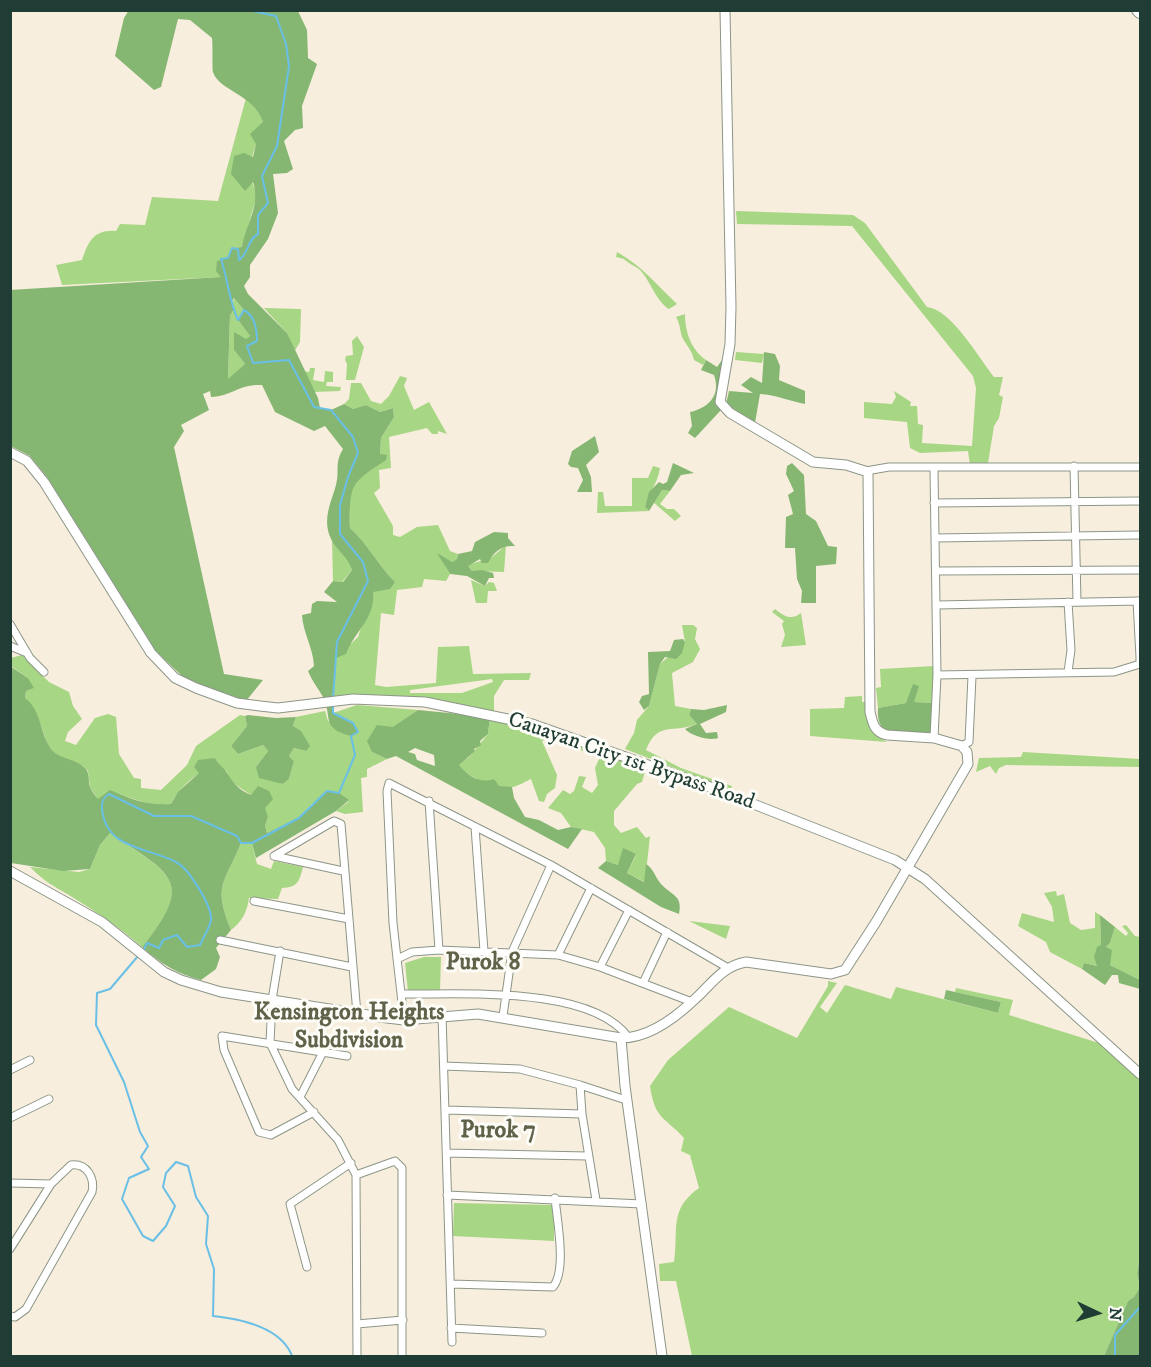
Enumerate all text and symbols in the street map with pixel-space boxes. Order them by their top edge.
street label: Cauayan City 1st Bypass Road [504,707,758,817]
district label: Purok 8 [445,950,521,978]
district label: Kensington Heights Subdivision [254,1000,444,1056]
district label: Purok 7 [460,1118,536,1146]
north arrow [1067,1283,1127,1343]
text: N [1105,1307,1125,1321]

